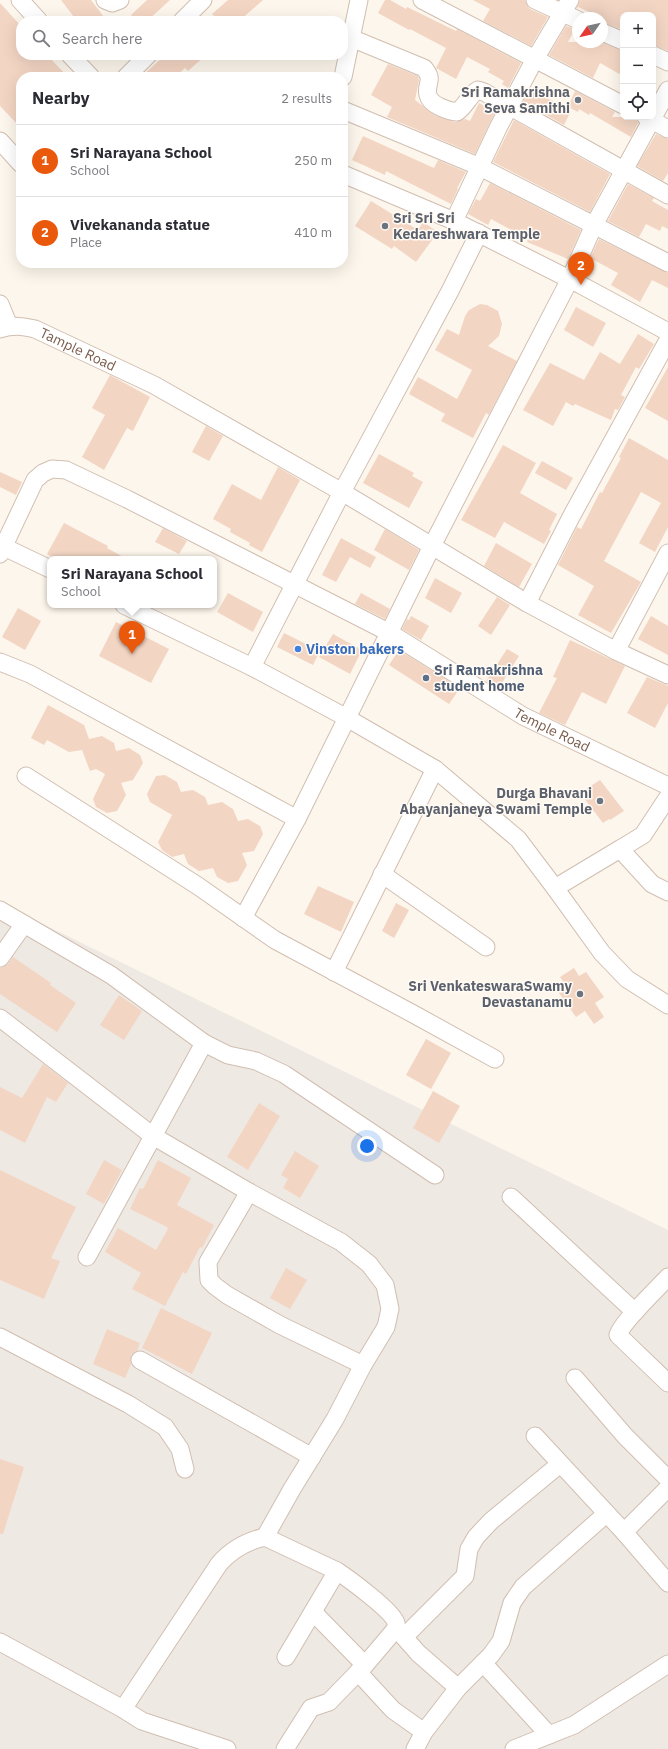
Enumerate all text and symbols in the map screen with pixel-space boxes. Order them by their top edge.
north arrow [572,12,608,48]
map controls [620,12,656,120]
button: + [620,12,656,48]
search box [16,16,348,60]
icon: search [30,27,52,49]
text: Search here [62,29,142,48]
button: − [620,48,656,84]
place label: Sri Ramakrishna Seva Samithi [461,83,570,117]
button: locate [620,84,656,120]
text: Nearby [32,87,90,109]
text: 2 results [281,90,332,107]
marker: Sri Ramakrishna Seva Samithi [573,95,583,105]
text: Sri Narayana School [70,143,212,162]
text: 1 [41,152,49,169]
text: 250 m [294,152,332,169]
text: School [70,162,110,179]
place label: Sri Sri Sri Kedareshwara Temple [393,209,540,243]
text: Vivekananda statue [70,215,210,234]
marker: Sri Sri Sri Kedareshwara Temple [380,221,390,231]
text: 2 [41,224,49,241]
text: 410 m [294,224,332,241]
text: Place [70,234,102,251]
pin: 2 [568,252,594,285]
street label: Tample Road [37,324,119,375]
popup [47,556,217,608]
text: Sri Narayana School [61,564,203,583]
text: School [61,583,101,600]
pin: 1 [119,621,145,654]
place label: Vinston bakers [306,640,404,658]
marker: Vinston bakers [293,644,303,654]
place label: Sri Ramakrishna student home [434,661,543,695]
marker: Sri Ramakrishna student home [421,673,431,683]
street label: Temple Road [511,704,593,756]
place label: Durga Bhavani Abayanjaneya Swami Temple [399,784,592,818]
marker: Durga Bhavani Abayanjaneya Swami Temple [595,796,605,806]
place label: Sri VenkateswaraSwamy Devastanamu [408,977,573,1011]
marker: Sri VenkateswaraSwamy Devastanamu [575,989,585,999]
your location [357,1136,377,1156]

